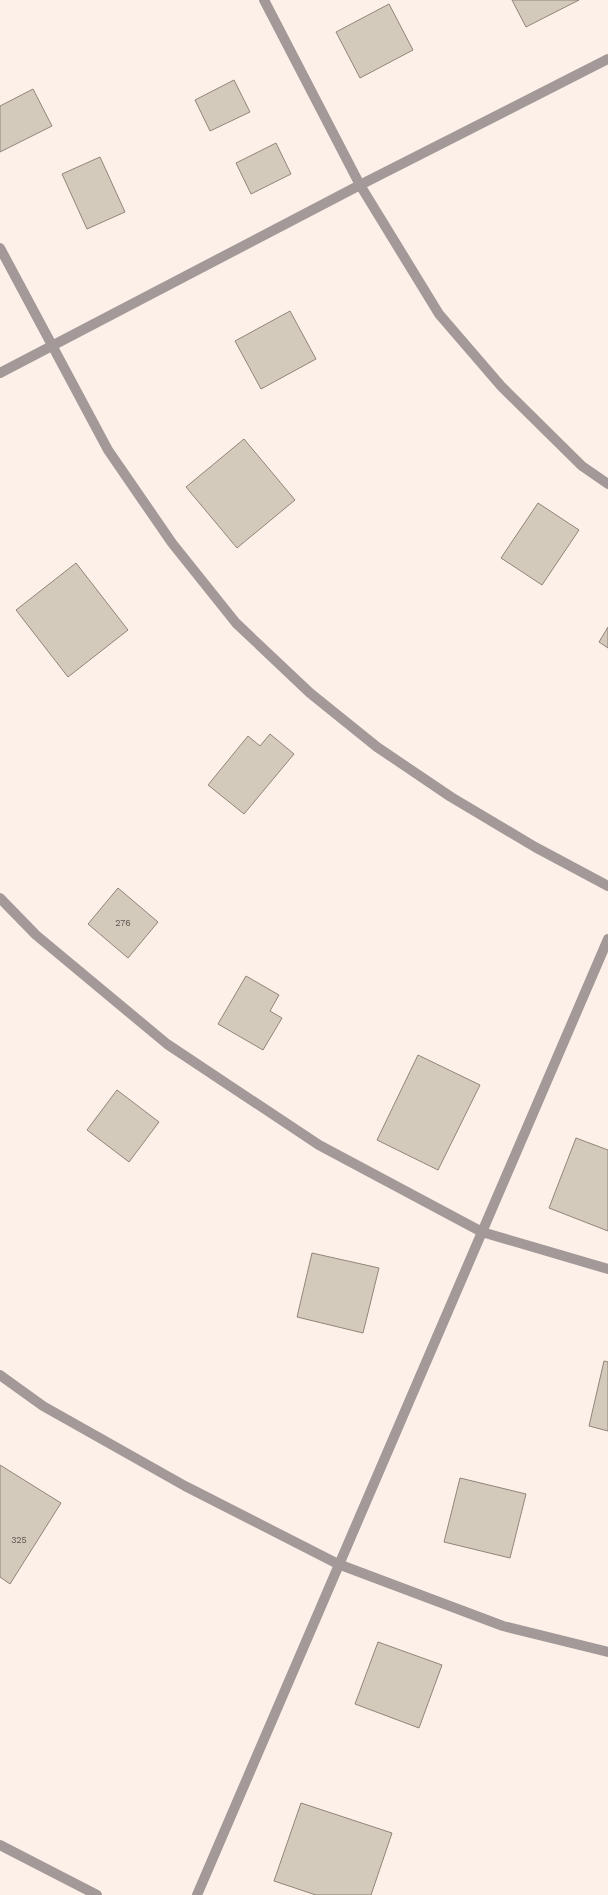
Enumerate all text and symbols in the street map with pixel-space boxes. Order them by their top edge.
house number: 276 [115,918,131,928]
house number: 325 [11,1535,27,1545]

